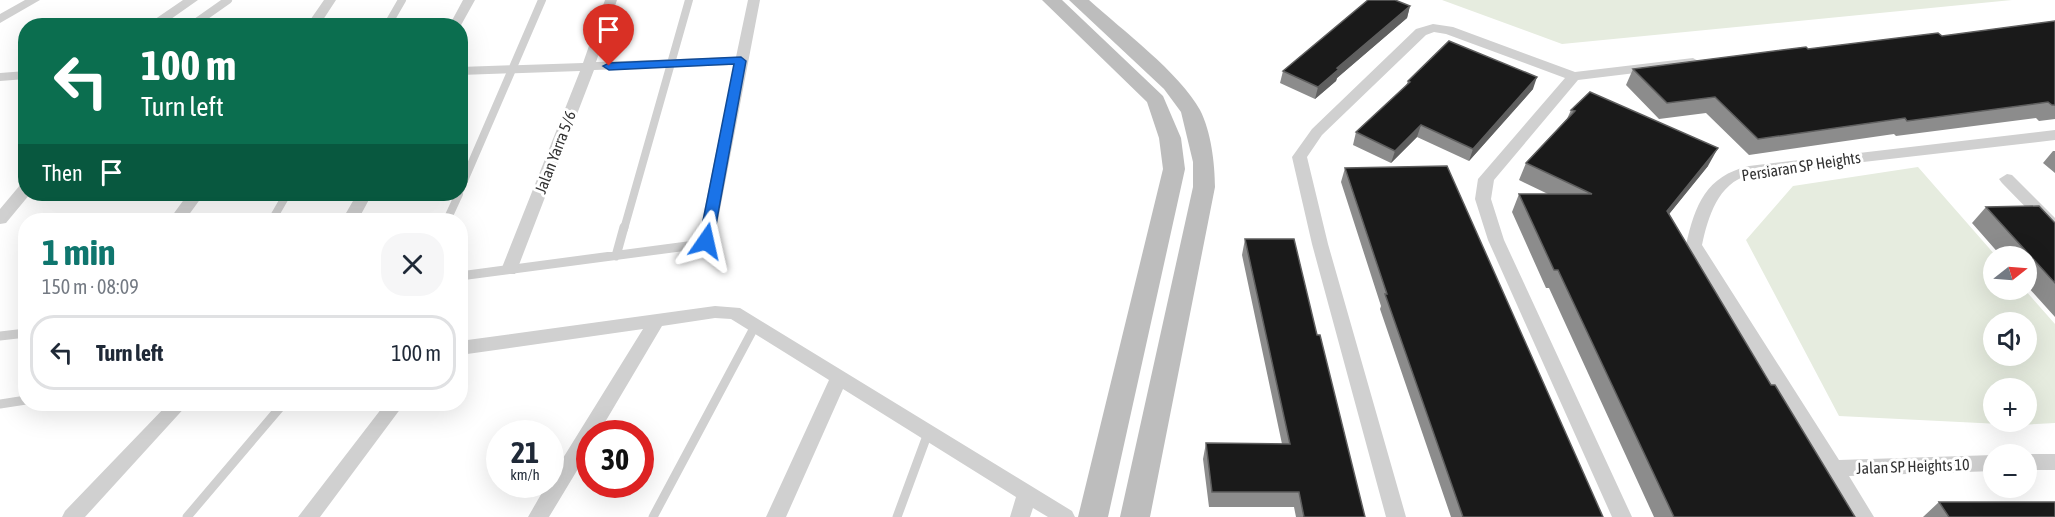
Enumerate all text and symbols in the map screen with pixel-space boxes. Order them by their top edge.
pin [583,4,634,66]
icon: arrive [592,13,625,46]
text: 100 m [141,41,236,89]
icon: left [42,42,120,120]
text: Turn left [141,91,224,122]
street label: Jalan Yarra 5/6 [531,108,579,196]
street label: Persiaran SP Heights [1740,148,1862,185]
icon: arrive [95,156,128,189]
text: Then [42,160,83,186]
position arrow [674,209,738,273]
text: 1 min [42,231,116,273]
button: close [381,233,444,296]
north arrow [1983,246,2037,300]
map controls [1983,246,2037,498]
text: 150 m · 08:09 [42,275,139,298]
button: sound [1983,312,2037,366]
icon: left [45,336,78,369]
text: Turn left [96,340,163,366]
text: 100 m [391,340,441,366]
button: + [1983,378,2037,432]
speed limit sign: 30 [576,420,654,498]
text: 21 [511,435,539,469]
button: − [1983,444,2037,498]
street label: Jalan SP Heights 10 [1856,455,1970,478]
text: km/h [510,466,540,483]

